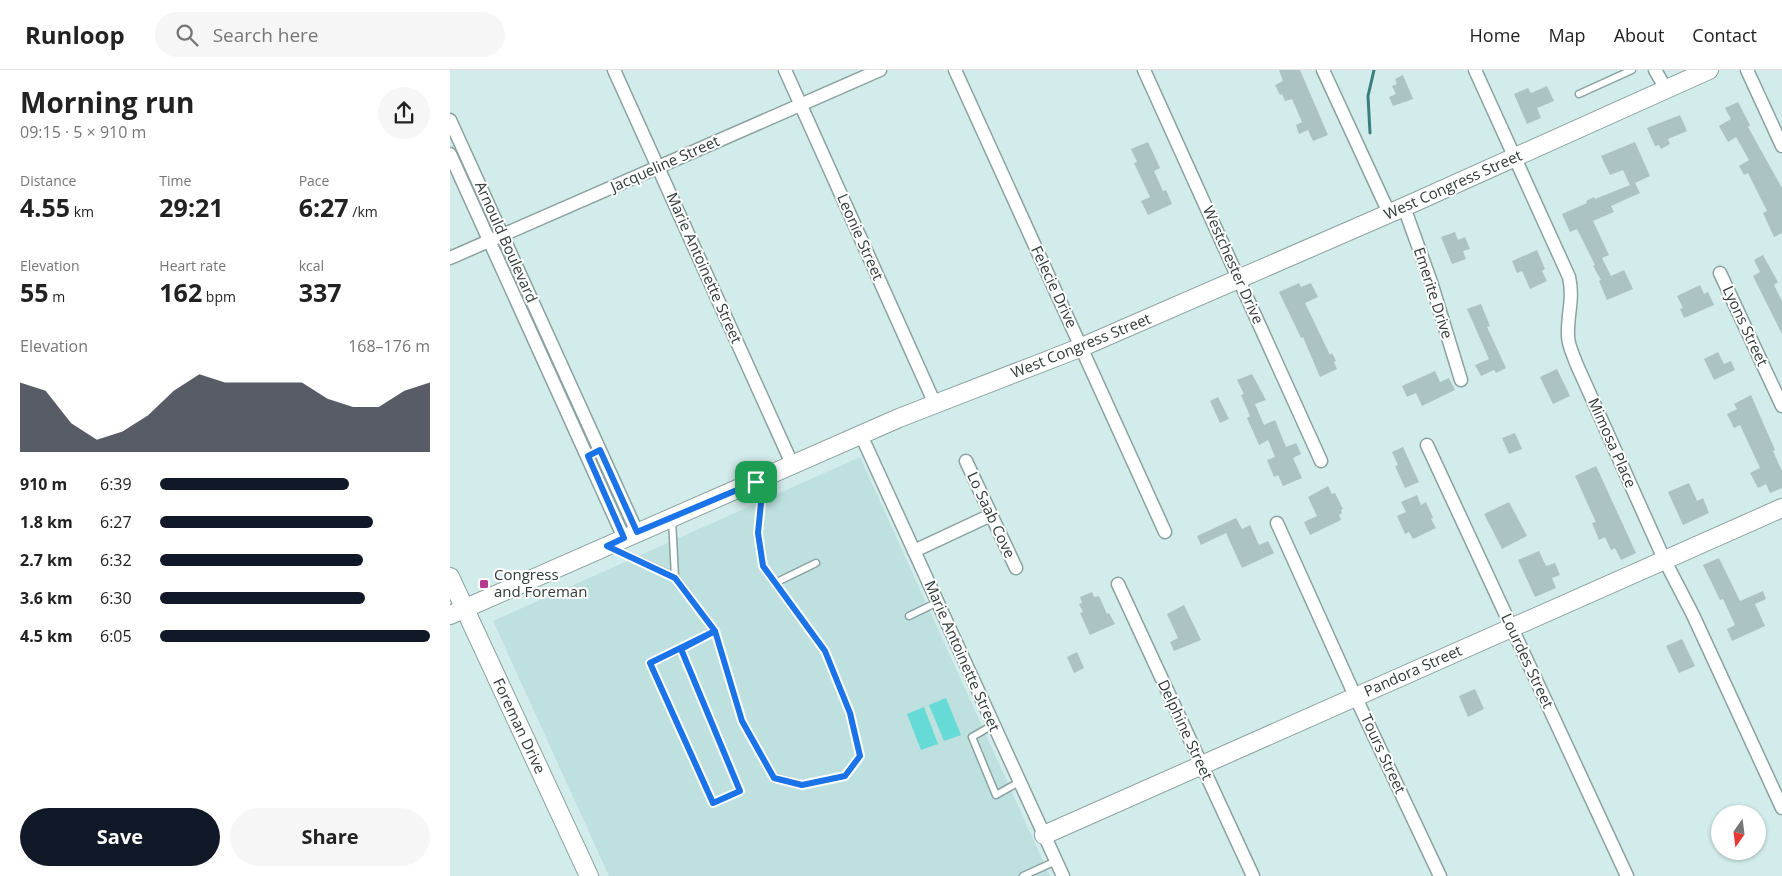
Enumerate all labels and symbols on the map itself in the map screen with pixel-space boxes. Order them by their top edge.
street label: Jacqueline Street [605,130,722,197]
street label: West Congress Street [1380,145,1525,224]
street label: Arnould Boulevard [471,178,543,306]
street label: Marie Antoinette Street [663,189,747,346]
street label: Leonie Street [833,190,889,283]
street label: Westchester Drive [1199,202,1269,327]
street label: Felecie Drive [1027,242,1083,331]
street label: Emerite Drive [1410,244,1458,341]
street label: Lyons Street [1719,282,1773,369]
street label: West Congress Street [1008,308,1154,382]
street label: Mimosa Place [1584,395,1642,491]
pin [735,461,777,503]
street label: Lo Saab Cove [963,468,1021,561]
place label: Congress and Foreman [494,564,587,601]
street label: Marie Antoinette Street [921,577,1005,734]
marker: Congress and Foreman [478,578,490,590]
street label: Lourdes Street [1497,610,1559,711]
street label: Pandora Street [1361,640,1465,701]
street label: Foreman Drive [489,675,551,777]
street label: Delphine Street [1154,676,1218,783]
street label: Tours Street [1357,711,1411,797]
north arrow [1711,805,1766,860]

